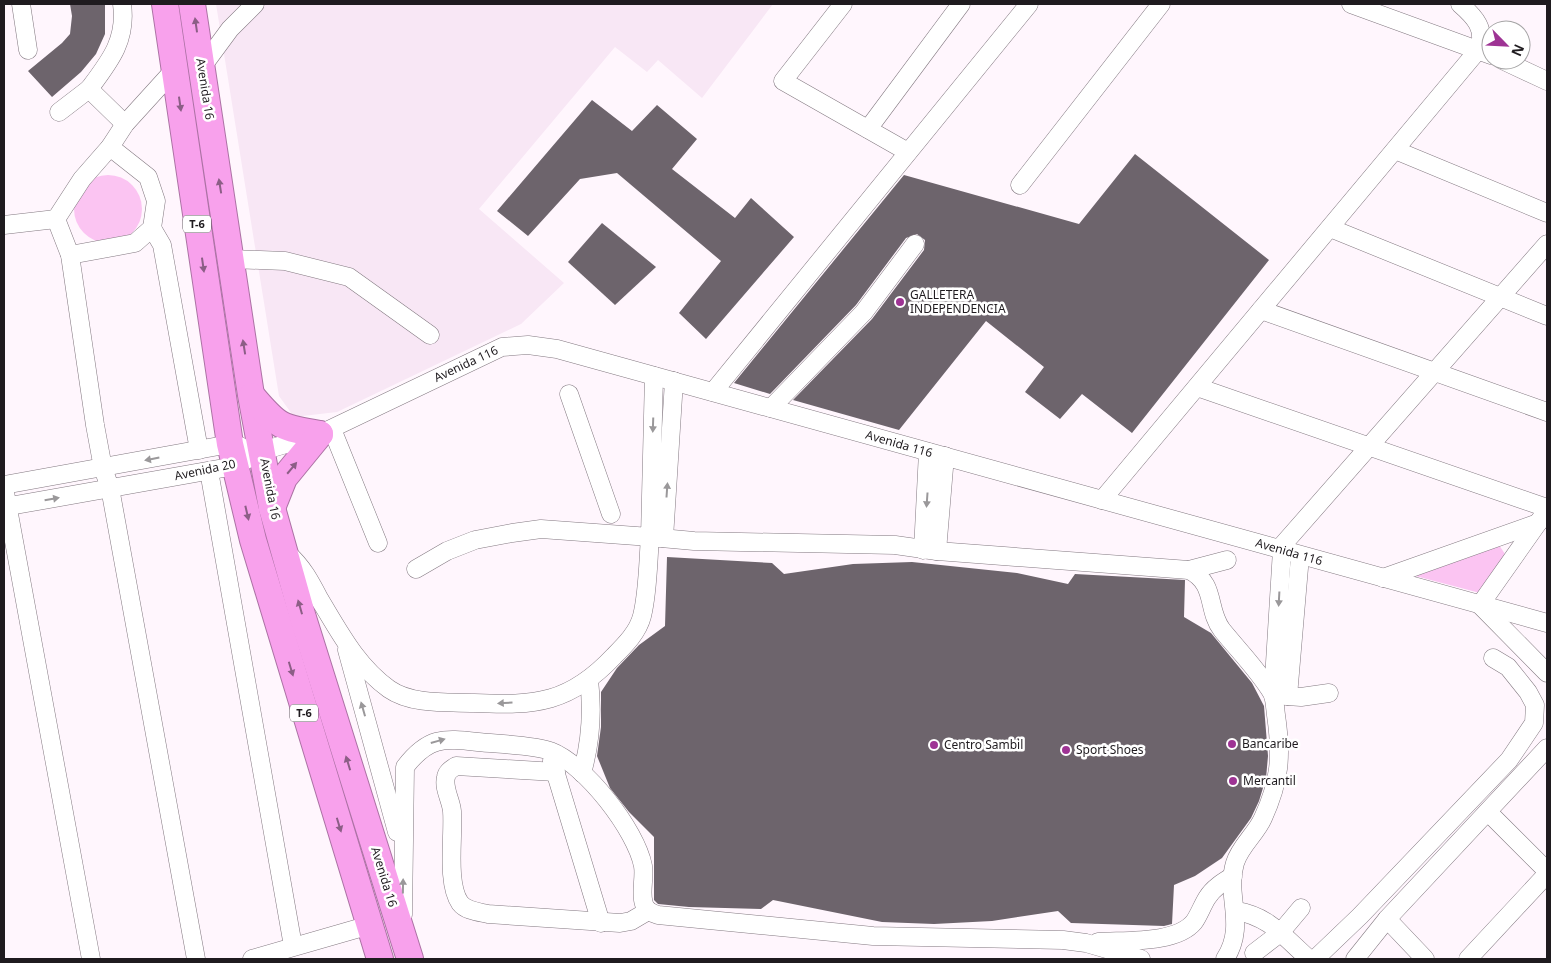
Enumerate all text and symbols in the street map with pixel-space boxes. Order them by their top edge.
one-way arrow [191,17,199,33]
north arrow [1481,20,1531,70]
text: N [1507,41,1529,60]
street label: Avenida 16 [192,57,219,121]
one-way arrow [176,96,184,112]
one-way arrow [215,178,223,194]
road number: T-6 [183,215,211,232]
one-way arrow [200,257,208,273]
place label: GALLETERA INDEPENDENCIA [910,286,1006,317]
marker: GALLETERA INDEPENDENCIA [894,296,906,308]
one-way arrow [240,338,248,354]
street label: Avenida 116 [431,341,501,386]
one-way arrow [649,417,657,433]
street label: Avenida 116 [864,426,935,461]
one-way arrow [144,455,159,463]
street label: Avenida 20 [173,455,237,484]
street label: Avenida 16 [256,457,285,521]
one-way arrow [286,462,297,475]
one-way arrow [663,482,671,498]
one-way arrow [923,493,931,509]
one-way arrow [44,494,60,502]
one-way arrow [243,506,251,521]
street label: Avenida 116 [1254,534,1325,569]
one-way arrow [1275,591,1283,607]
one-way arrow [295,600,303,615]
one-way arrow [288,662,296,677]
one-way arrow [497,699,513,707]
one-way arrow [359,701,367,716]
road number: T-6 [290,704,318,721]
place label: Bancaribe [1242,735,1299,752]
place label: Centro Sambil [944,736,1023,753]
one-way arrow [430,737,445,745]
marker: Bancaribe [1226,738,1238,750]
marker: Centro Sambil [928,739,940,751]
place label: Sport Shoes [1076,741,1144,758]
marker: Sport Shoes [1060,744,1072,756]
one-way arrow [344,755,351,770]
place label: Mercantil [1243,772,1296,789]
marker: Mercantil [1227,775,1239,787]
one-way arrow [335,817,343,832]
street label: Avenida 16 [367,845,402,909]
one-way arrow [399,878,407,894]

